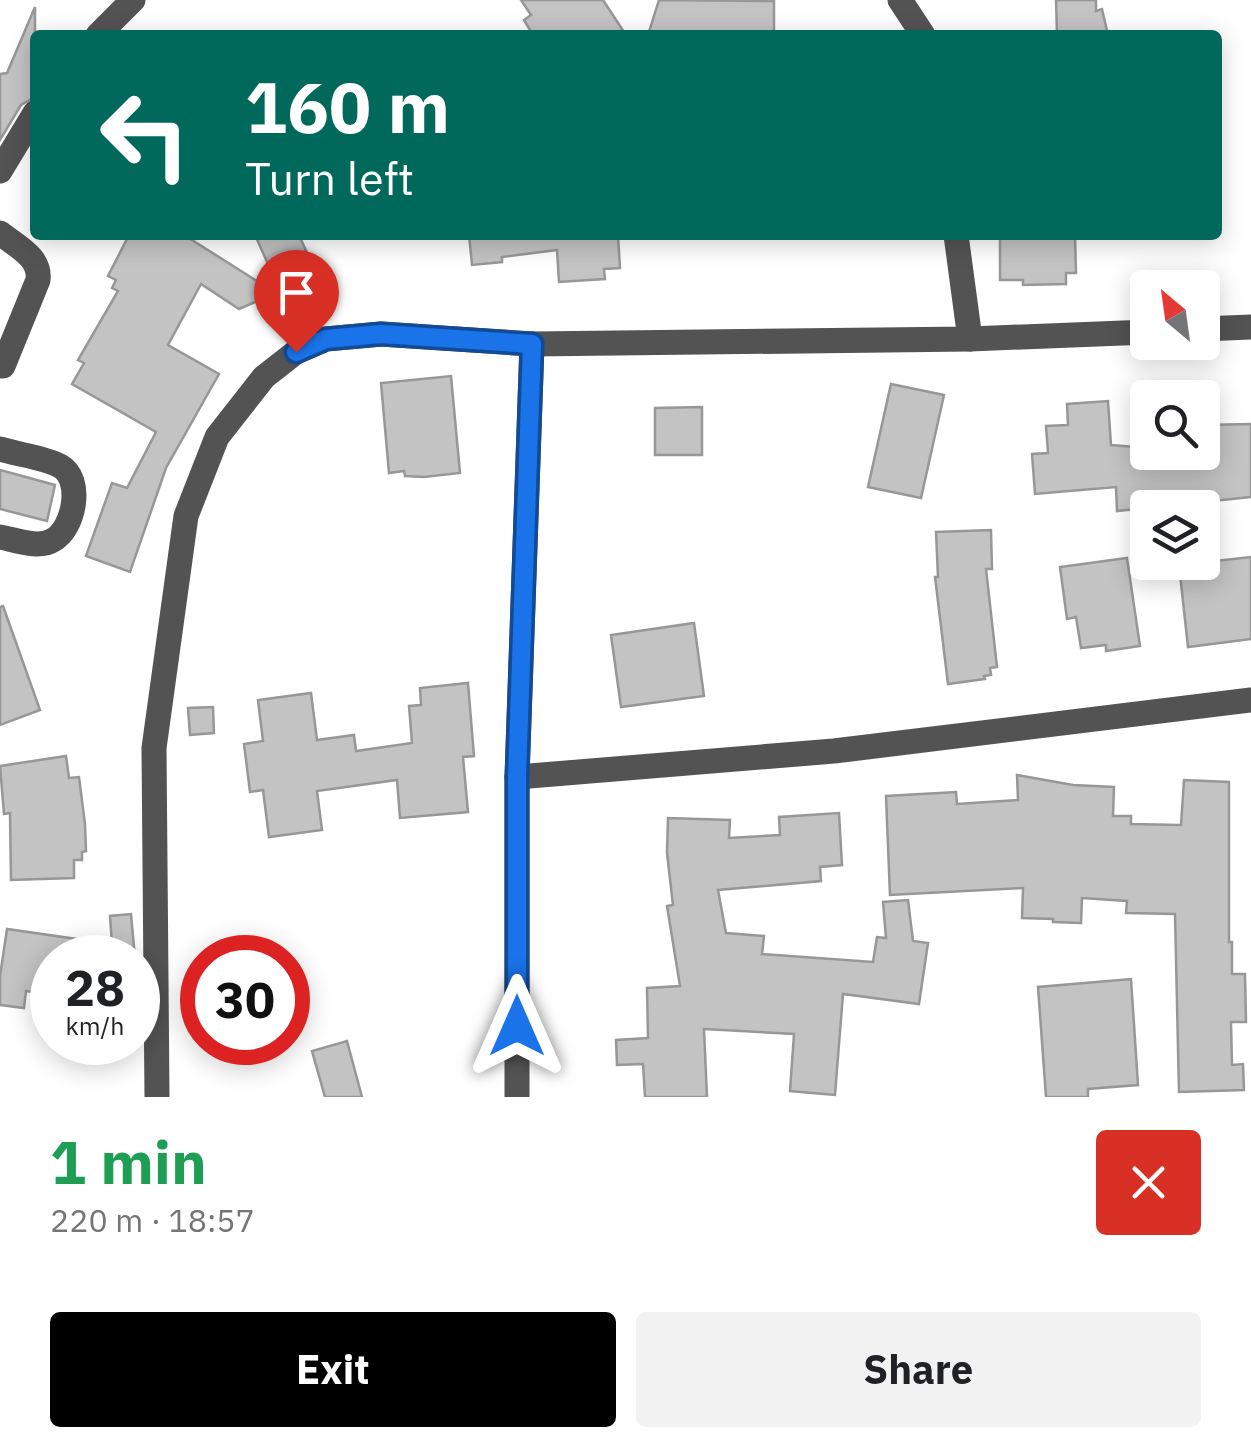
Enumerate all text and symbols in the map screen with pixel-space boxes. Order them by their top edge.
text: 160 m [245,61,450,152]
icon: left [80,70,210,200]
text: Turn left [245,149,414,207]
pin [254,250,339,353]
icon: arrive [269,265,324,320]
north arrow [1130,270,1220,360]
map controls [1130,270,1220,580]
button: search [1130,380,1220,470]
button: layers [1130,490,1220,580]
speed limit sign: 30 [180,935,310,1065]
text: 28 [65,955,125,1020]
position arrow [465,974,569,1078]
text: km/h [66,1009,124,1042]
text: 1 min [50,1122,207,1201]
button: close [1096,1130,1201,1235]
text: 220 m · 18:57 [50,1199,255,1241]
button: Exit [50,1312,616,1427]
button: Share [636,1312,1201,1427]

